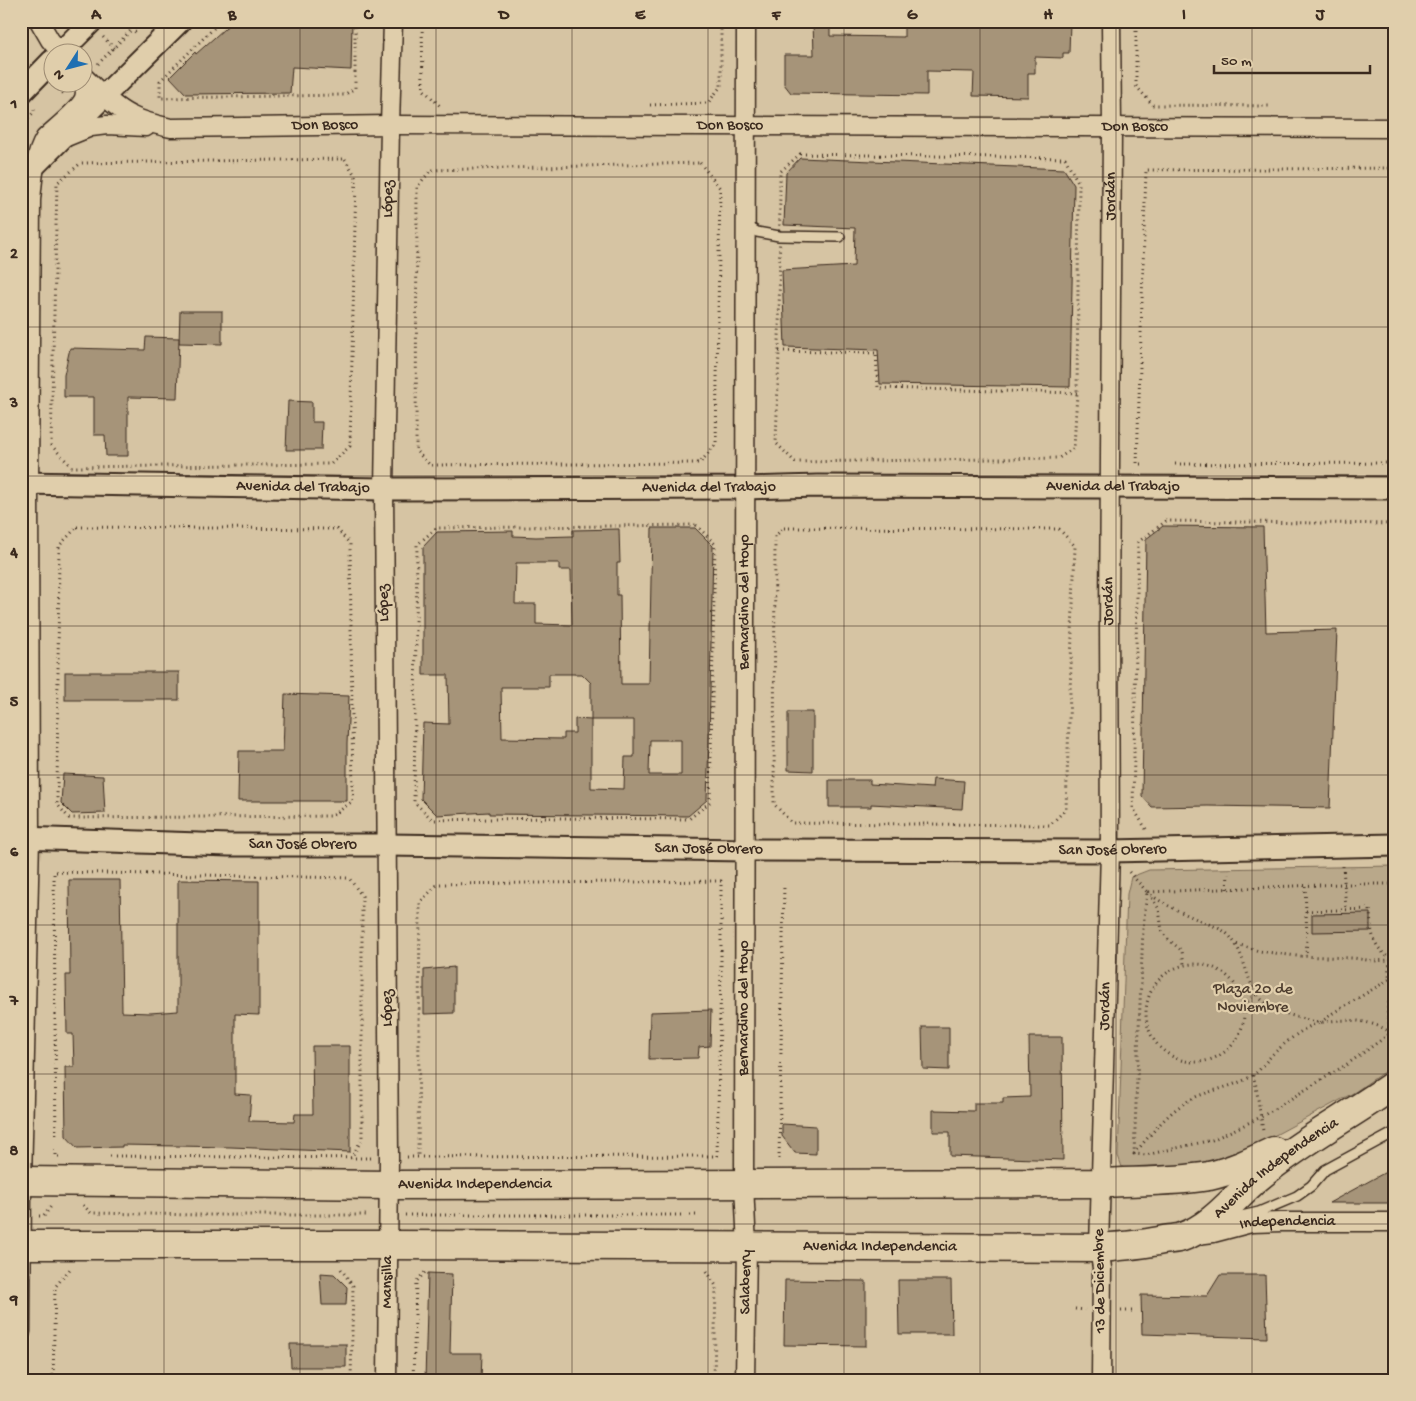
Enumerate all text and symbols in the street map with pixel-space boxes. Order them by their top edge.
text: A [90,7,102,26]
text: B [227,7,237,26]
text: C [363,7,374,26]
text: D [497,7,510,26]
text: E [635,7,646,26]
text: F [771,7,782,26]
text: G [907,7,918,26]
text: H [1043,7,1053,26]
text: I [1182,7,1186,26]
text: J [1315,7,1326,26]
north arrow [42,42,92,92]
scale bar [1214,42,1370,74]
text: 50 m [1221,53,1252,71]
text: N [50,65,69,83]
text: 1 [10,96,17,115]
street label: Don Bosco [291,116,358,136]
street label: Don Bosco [696,116,763,136]
street label: Don Bosco [1101,118,1168,137]
street label: Jordán [1102,172,1121,221]
street label: López [379,179,399,218]
text: 2 [10,246,18,265]
text: 3 [9,395,18,414]
street label: Avenida del Trabajo [236,477,370,498]
street label: Avenida del Trabajo [1046,477,1180,497]
street label: Avenida del Trabajo [642,478,776,498]
street label: Bernardino del Hoyo [735,534,755,671]
text: 4 [9,545,18,564]
street label: Jordán [1099,577,1119,626]
street label: López [375,583,395,622]
text: 5 [10,694,19,713]
street label: San José Obrero [249,836,357,855]
street label: San José Obrero [654,839,763,860]
street label: San José Obrero [1059,840,1167,861]
text: 6 [10,844,19,863]
street label: Bernardino del Hoyo [735,940,754,1077]
park label: Plaza 20 de Noviembre [1212,981,1293,1018]
street label: Jordán [1096,982,1116,1031]
street label: López [379,988,398,1027]
text: 7 [9,993,19,1012]
street label: Avenida Independencia [1203,1118,1333,1232]
text: 8 [10,1143,19,1162]
street label: Avenida Independencia [398,1175,553,1194]
street label: Independencia [1240,1213,1336,1237]
street label: 13 de Diciembre [1091,1228,1111,1335]
street label: Avenida Independencia [803,1237,958,1257]
street label: Salaberry [736,1249,756,1314]
street label: Mansilla [378,1254,398,1309]
text: 9 [9,1292,18,1311]

